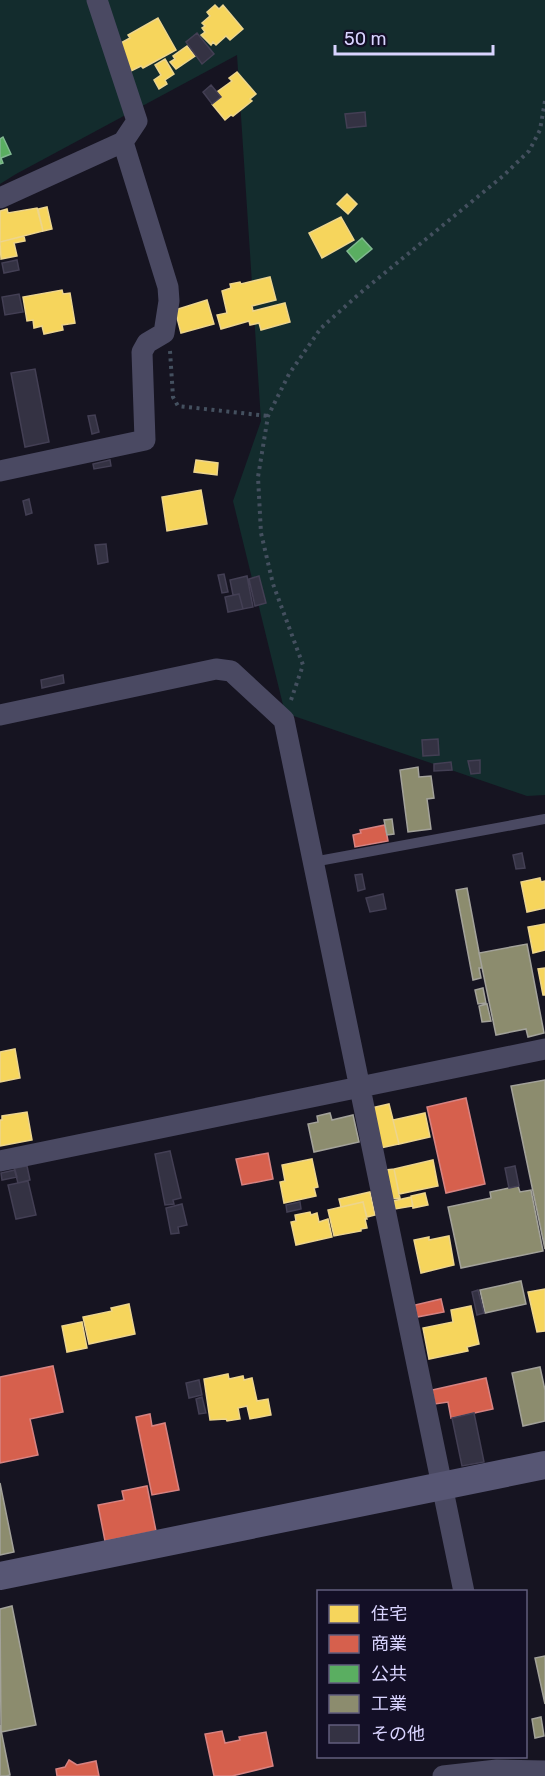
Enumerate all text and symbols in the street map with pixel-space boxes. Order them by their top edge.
scale bar [335,18,492,56]
text: 50 m [344,28,387,50]
legend [317,1590,527,1758]
text: 住宅 [371,1603,407,1625]
text: 商業 [371,1633,407,1655]
text: 公共 [371,1663,407,1685]
text: 工業 [371,1693,407,1715]
text: その他 [371,1723,425,1745]

